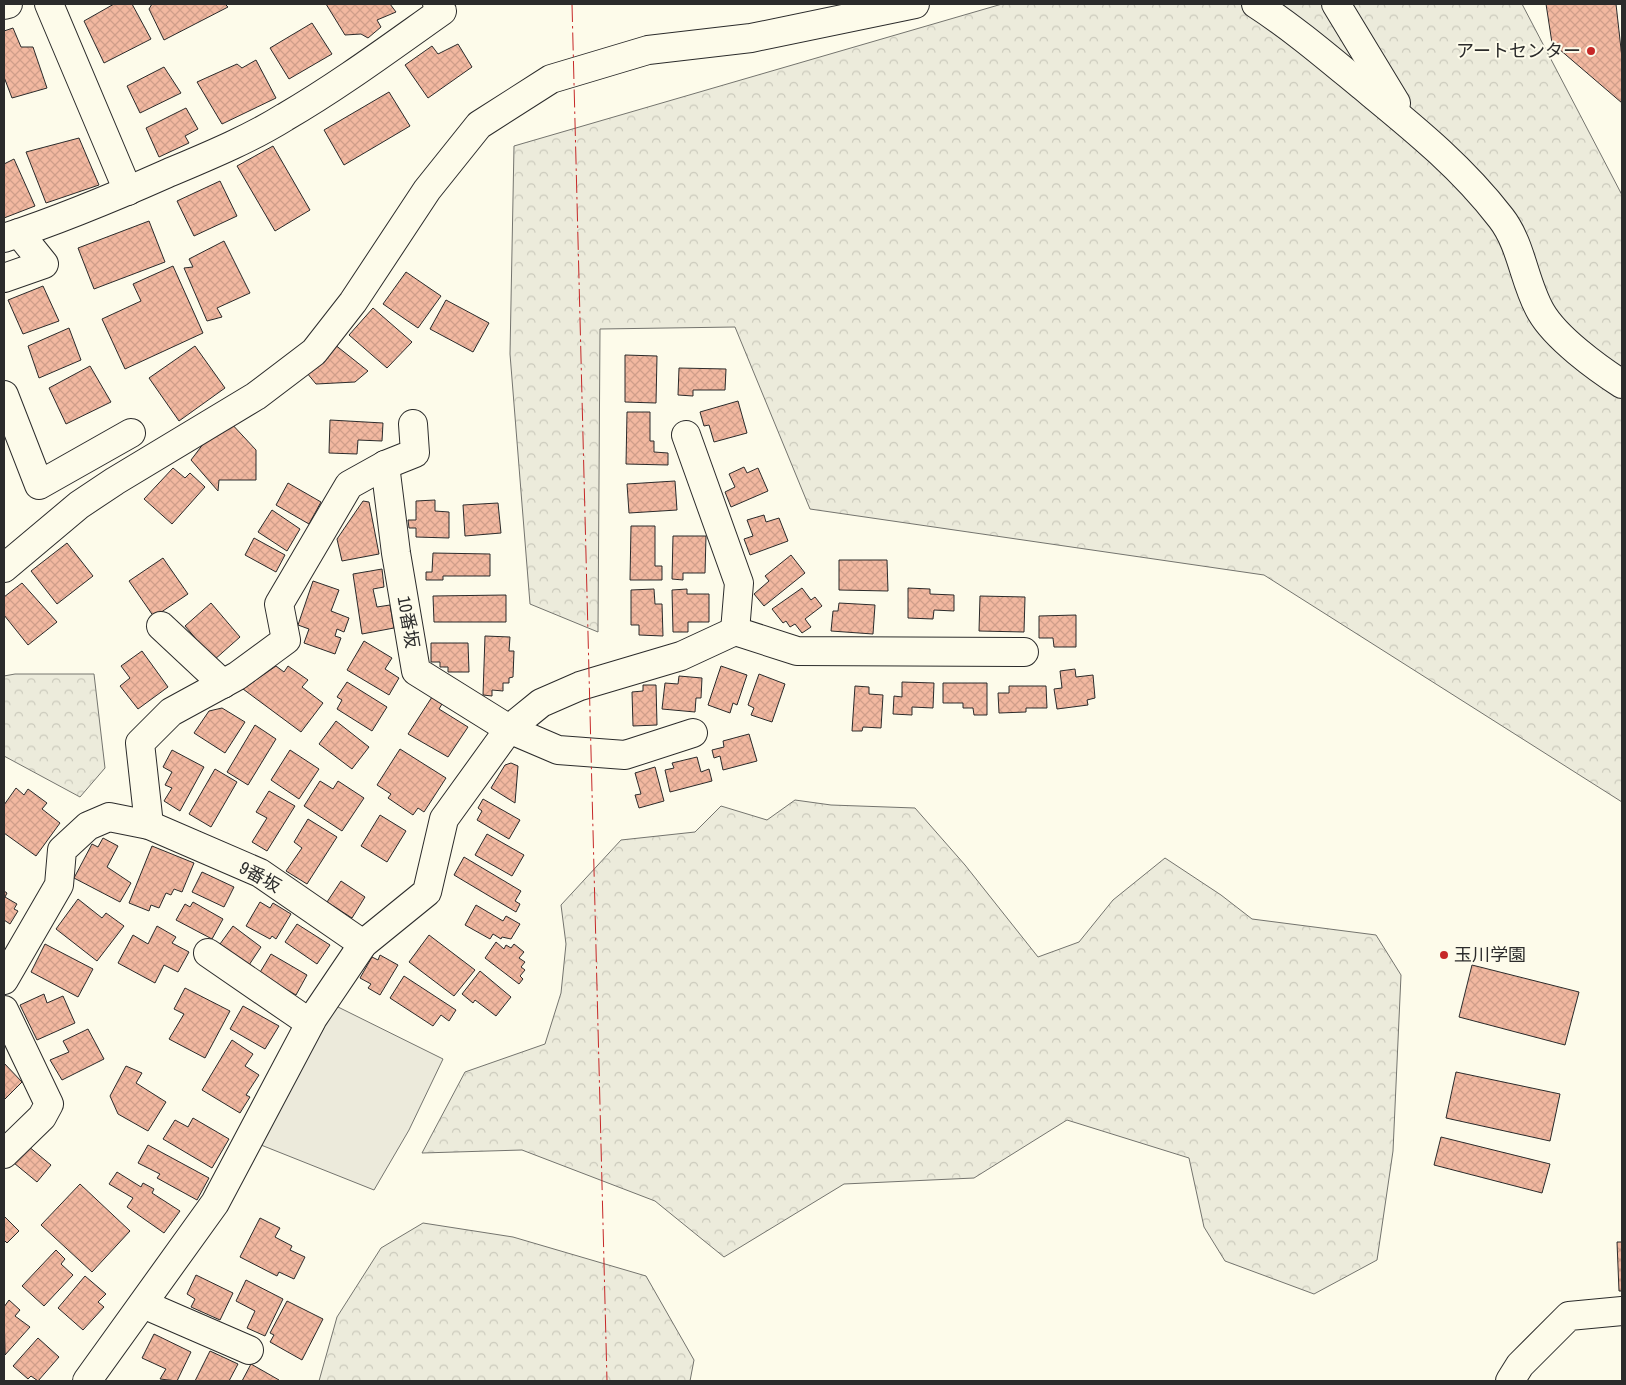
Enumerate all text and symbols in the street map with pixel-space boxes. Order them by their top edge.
place label: アートセンター [1456,38,1581,63]
marker: アートセンター [1585,45,1597,57]
street label: 10番坂 [392,594,425,650]
street label: 9番坂 [235,855,286,898]
place label: 玉川学園 [1454,942,1526,967]
marker: 玉川学園 [1438,949,1450,961]

